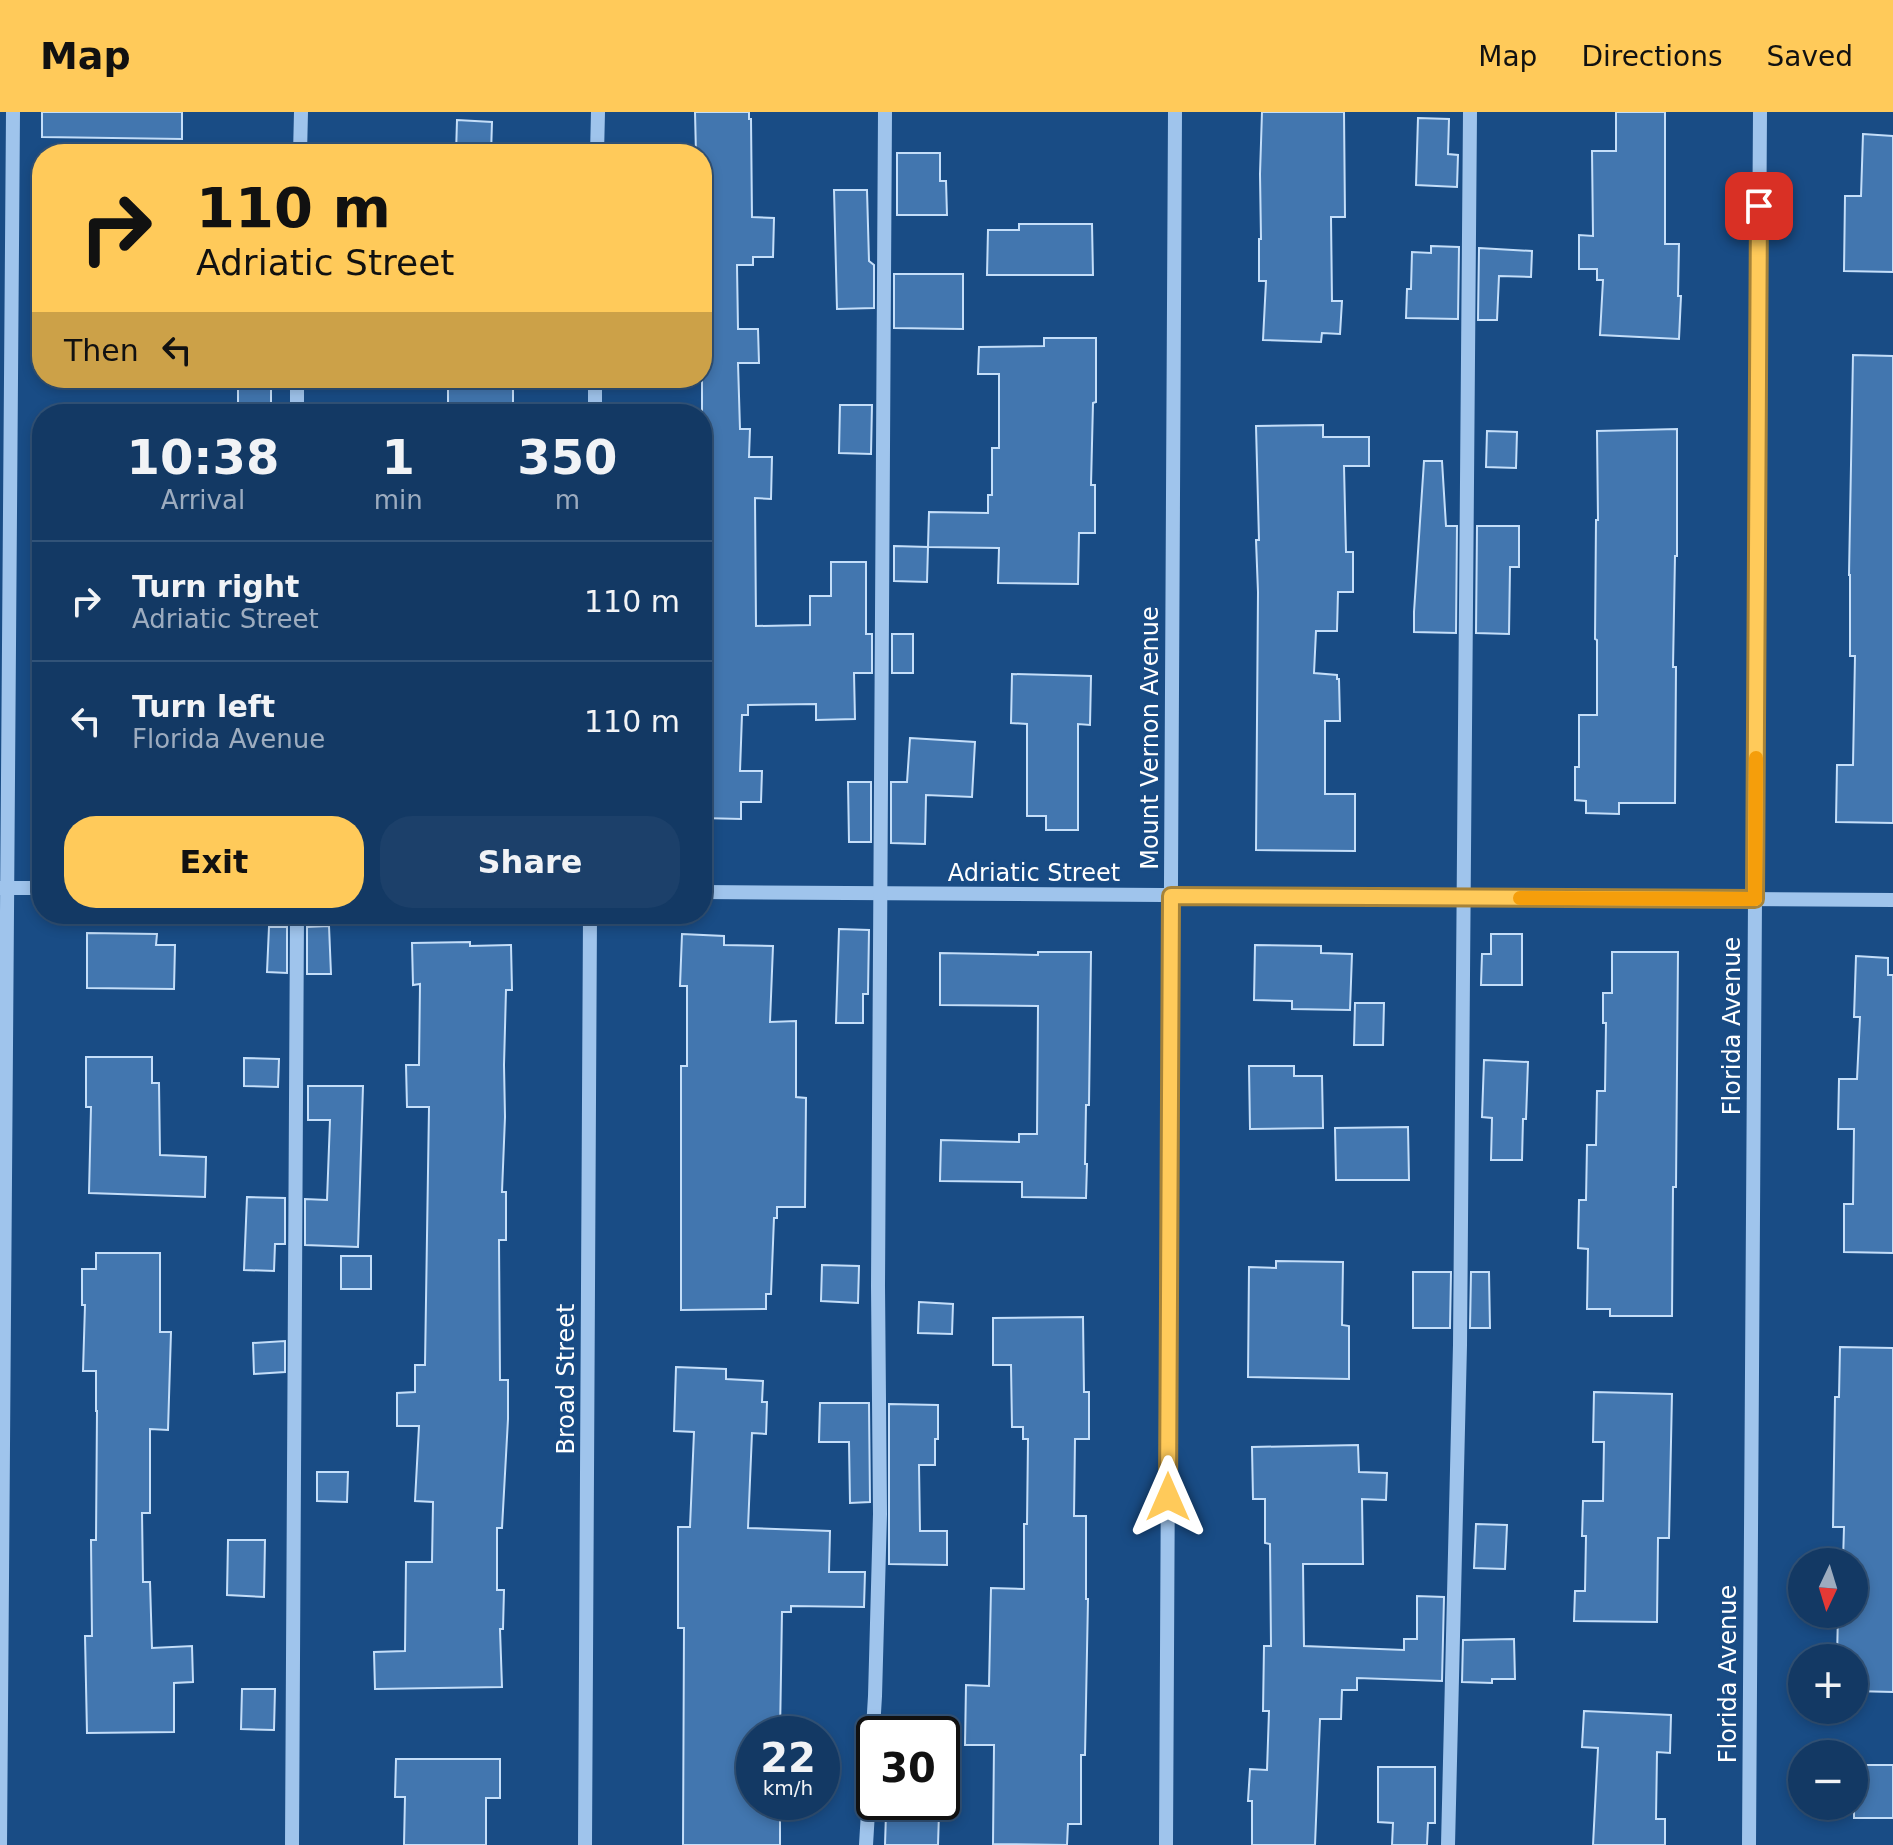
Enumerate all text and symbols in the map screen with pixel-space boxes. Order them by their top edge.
text: Map [40,34,131,78]
text: Map [1478,40,1537,73]
text: Directions [1581,40,1722,73]
text: Saved [1766,40,1853,73]
pin [1725,172,1793,240]
text: 110 m [196,175,391,240]
icon: right [64,176,168,280]
icon: arrive [1737,184,1781,228]
text: Adriatic Street [196,242,454,283]
icon: left [155,328,199,372]
text: Then [64,333,139,368]
text: 10:38 [126,429,279,485]
text: 1 [382,429,415,485]
text: 350 [517,429,617,485]
text: Arrival [161,485,245,515]
text: min [374,485,423,515]
text: m [555,485,580,515]
text: Turn right [132,569,299,604]
icon: right [64,579,108,623]
text: 110 m [584,584,680,619]
text: Adriatic Street [132,604,319,634]
street label: Mount Vernon Avenue [1136,606,1164,870]
text: Turn left [132,689,275,724]
icon: left [64,699,108,743]
text: 110 m [584,704,680,739]
text: Florida Avenue [132,724,325,754]
button: Exit [64,816,364,908]
button: Share [380,816,680,908]
street label: Adriatic Street [948,859,1120,887]
street label: Florida Avenue [1718,937,1746,1115]
street label: Broad Street [552,1304,580,1454]
position arrow [1126,1455,1210,1539]
north arrow [1788,1548,1868,1628]
map controls [1788,1548,1868,1820]
street label: Florida Avenue [1714,1585,1742,1763]
button: + [1788,1644,1868,1724]
speed limit sign: 30 [856,1716,960,1820]
text: 22 [760,1735,816,1781]
button: − [1788,1740,1868,1820]
text: km/h [763,1776,813,1800]

